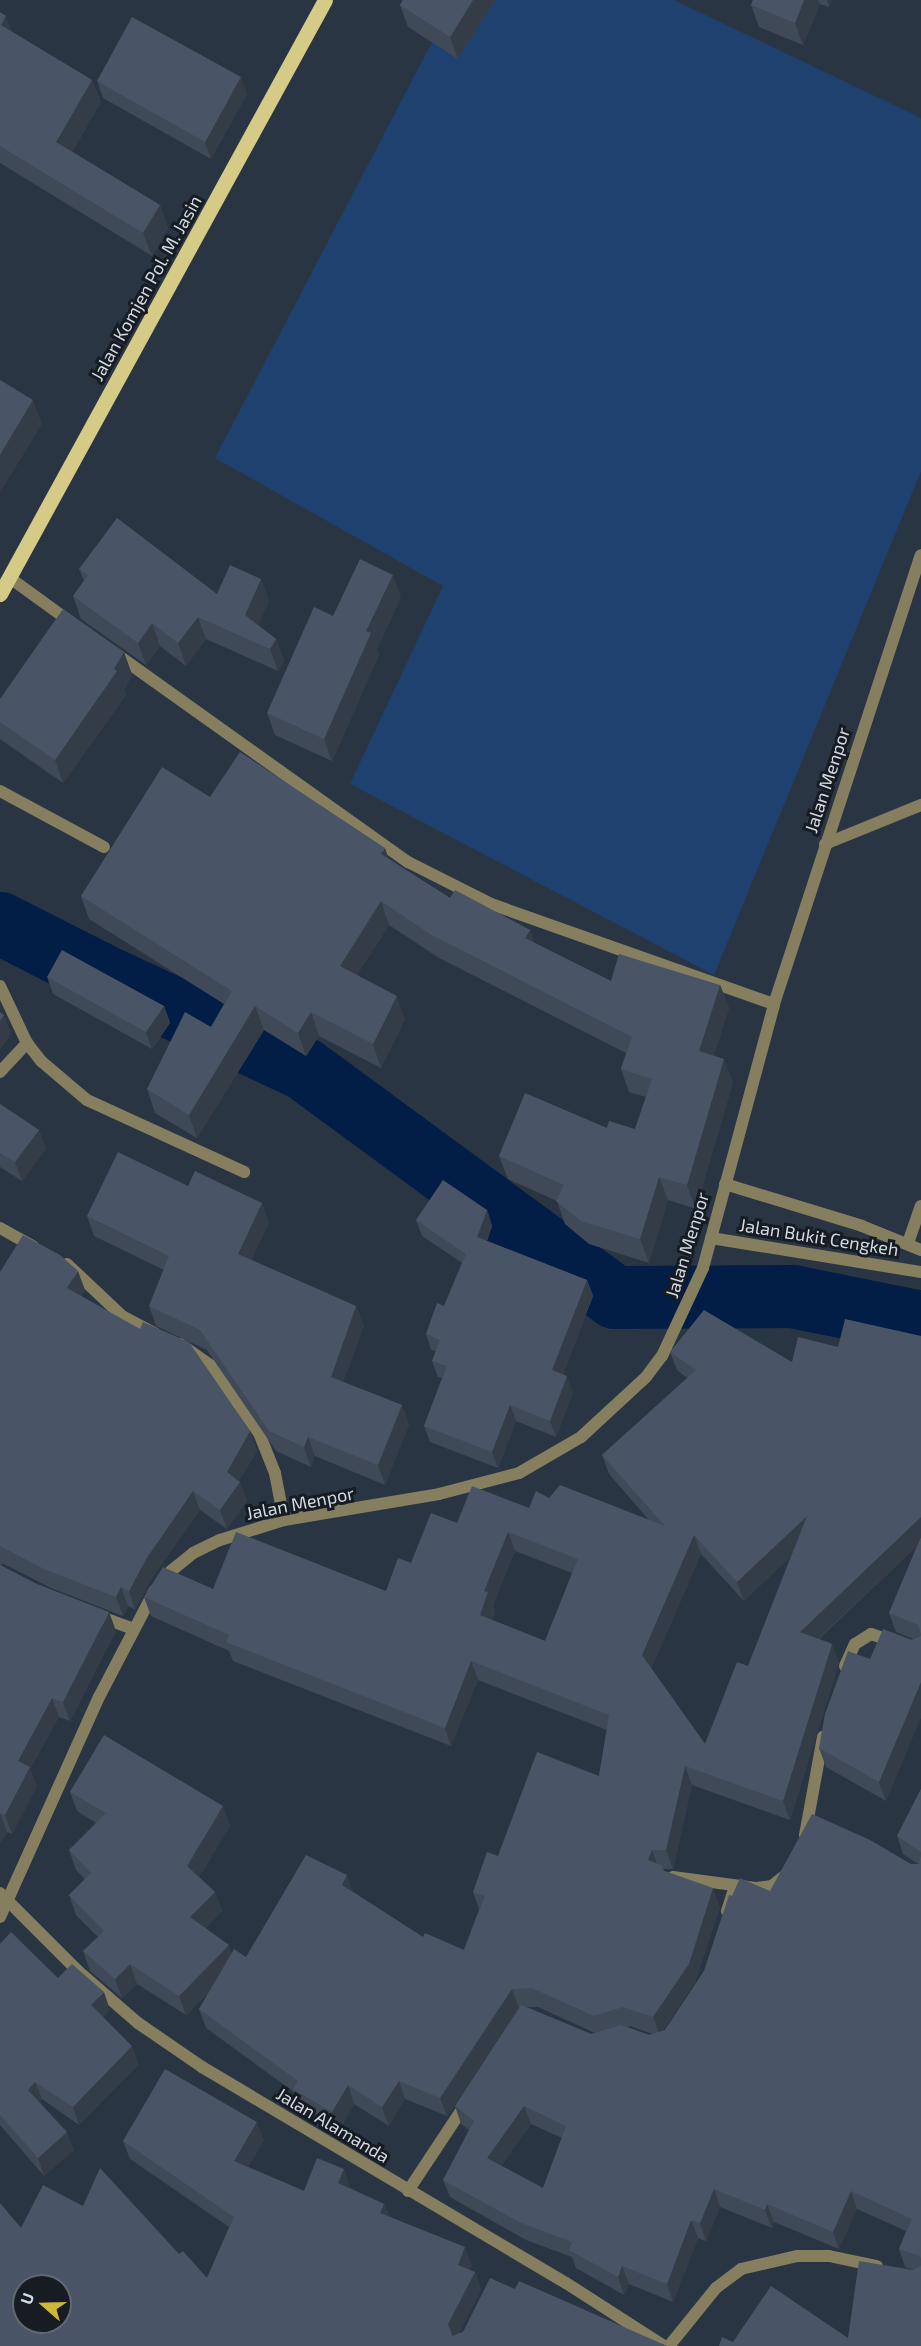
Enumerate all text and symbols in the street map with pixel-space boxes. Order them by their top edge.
street label: Jalan Komjen Pol. M. Jasin [86,191,206,385]
street label: Jalan Menpor [800,725,854,835]
street label: Jalan Menpor [661,1189,713,1301]
street label: Jalan Bukit Cengkeh [738,1214,900,1260]
street label: Jalan Menpor [244,1482,356,1524]
street label: Jalan Alamanda [272,2083,394,2167]
north arrow [12,2274,72,2334]
text: U [16,2290,37,2307]

